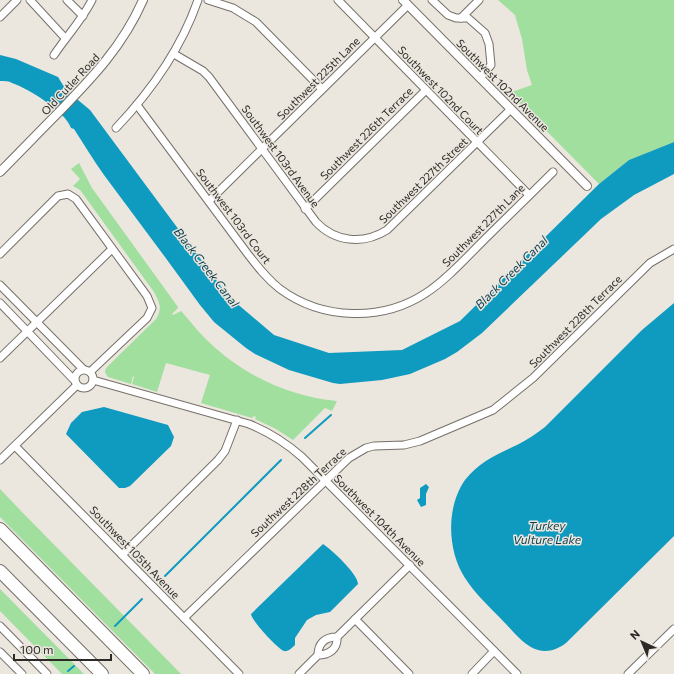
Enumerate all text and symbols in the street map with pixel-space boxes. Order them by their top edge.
street label: Southwest 225th Lane [274,34,362,122]
street label: Southwest 102nd Avenue [454,36,552,134]
street label: Southwest 102nd Court [395,43,487,137]
street label: Old Cutler Road [38,51,102,117]
street label: Southwest 226th Terrace [317,84,415,182]
street label: Southwest 103rd Avenue [239,102,323,210]
street label: Southwest 227th Street [376,134,470,226]
street label: Southwest 103rd Court [194,166,274,267]
street label: Southwest 227th Lane [439,181,527,269]
water label: Black Creek Canal [172,225,243,310]
water label: Black Creek Canal [472,232,551,311]
street label: Southwest 228th Terrace [526,272,624,370]
street label: Southwest 228th Terrace [248,444,348,539]
street label: Southwest 104th Avenue [332,472,429,569]
street label: Southwest 105th Avenue [87,503,183,601]
water label: Turkey Vulture Lake [513,518,582,546]
north arrow [622,622,662,662]
text: N [627,627,642,642]
scale bar [14,636,111,662]
text: 100 m [20,642,54,656]

